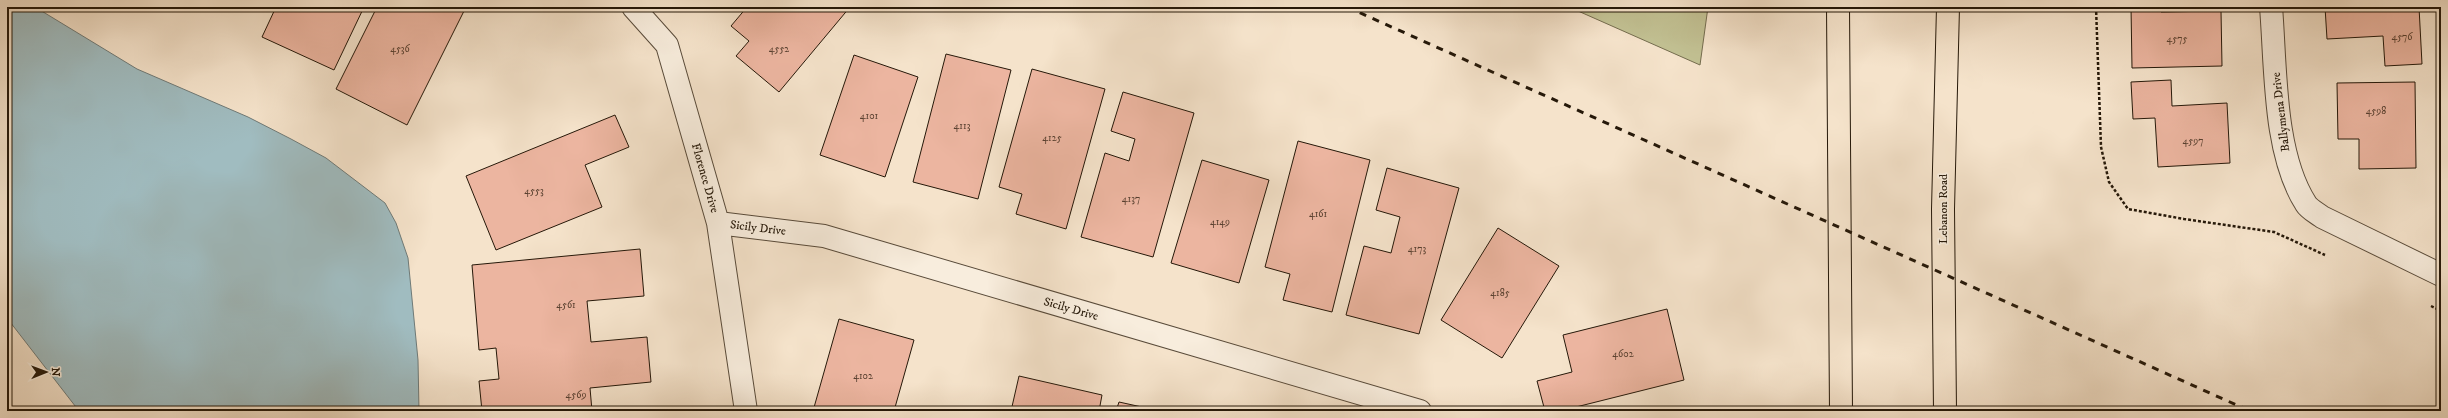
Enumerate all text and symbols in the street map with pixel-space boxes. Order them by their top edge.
house number: 4576 [2391,31,2413,43]
house number: 4575 [2167,33,2187,45]
house number: 4536 [390,43,411,55]
house number: 4552 [769,43,789,55]
street label: Ballymena Drive [2269,71,2293,153]
house number: 4598 [2366,105,2386,117]
house number: 4101 [860,110,879,122]
house number: 4113 [954,120,971,132]
house number: 4125 [1042,132,1062,144]
house number: 4597 [2183,135,2203,147]
street label: Florence Drive [688,141,722,215]
street label: Lebanon Road [1936,174,1951,244]
house number: 4553 [524,185,544,197]
house number: 4137 [1122,193,1140,205]
house number: 4161 [1309,208,1327,220]
house number: 4149 [1210,216,1230,228]
street label: Sicily Drive [729,217,787,239]
house number: 4173 [1408,243,1426,255]
house number: 4185 [1490,287,1510,299]
street label: Sicily Drive [1042,294,1100,324]
house number: 4561 [556,299,576,311]
house number: 4602 [1612,348,1634,360]
north arrow [26,352,66,392]
text: N [48,367,62,376]
house number: 4102 [853,370,873,382]
house number: 4569 [566,389,586,401]

